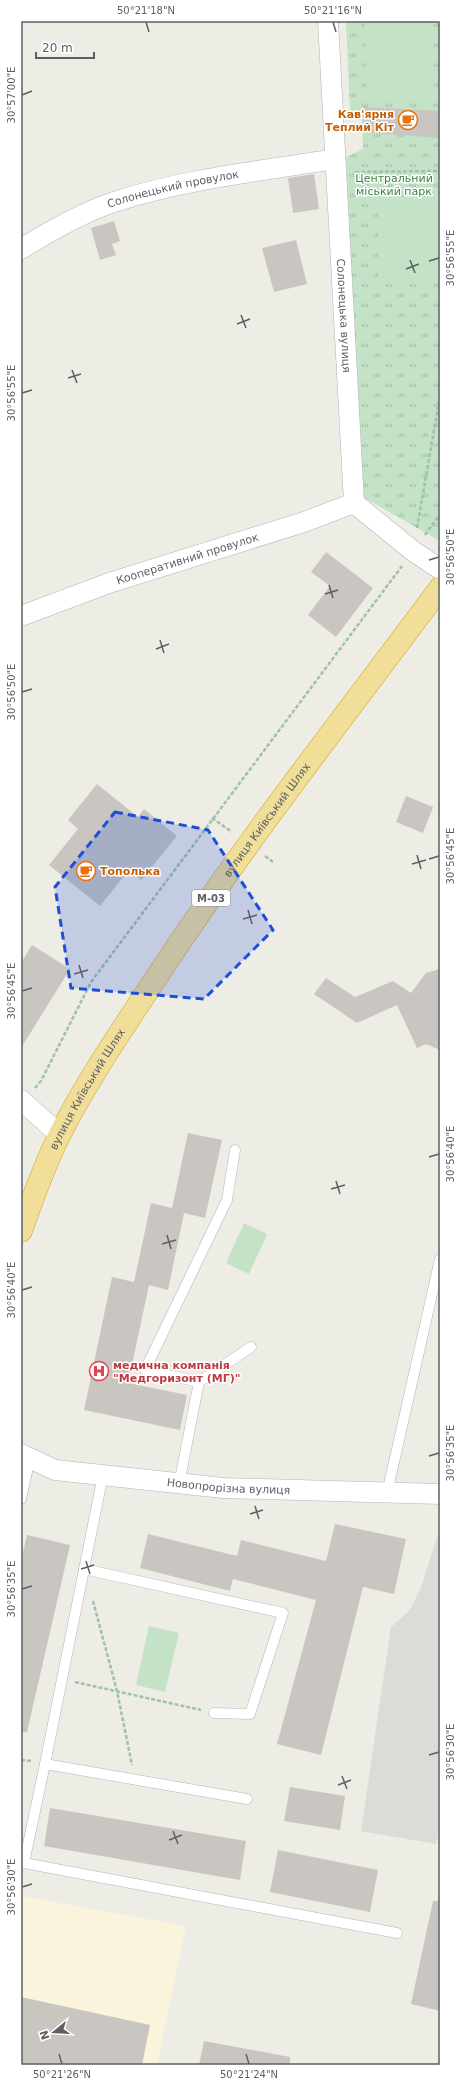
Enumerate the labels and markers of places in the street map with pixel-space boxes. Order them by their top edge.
place label: Кав'ярня Теплий Кіт [325,108,395,134]
cafe icon: Кав'ярня Теплий Кіт [397,109,419,131]
cafe icon: Тополька [75,860,97,882]
place label: Тополька [100,865,160,878]
place label: медична компанія "Медгоризонт (МГ)" [113,1359,240,1385]
hospital icon: медична компанія "Медгоризонт (МГ)" [88,1360,110,1382]

